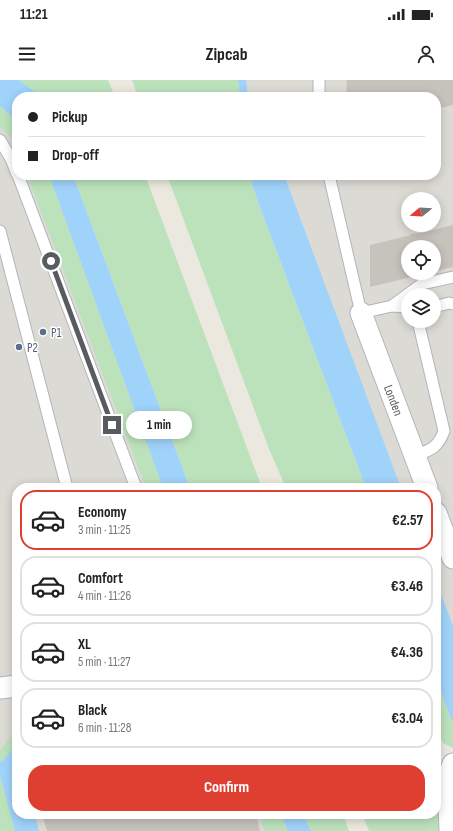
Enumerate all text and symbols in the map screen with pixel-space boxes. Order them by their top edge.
text: 11:21 [20,5,48,24]
icon: menu [16,43,38,65]
icon: person [415,43,437,65]
text: Zipcab [205,44,248,65]
text: Pickup [52,108,88,127]
text: Drop-off [52,146,99,165]
north arrow [401,192,441,232]
map controls [401,192,441,328]
button: locate [401,240,441,280]
route start [42,252,60,270]
button: layers [401,288,441,328]
place label: P1 [51,325,62,341]
marker: P1 [38,327,48,337]
place label: P2 [27,340,38,356]
marker: P2 [14,342,24,352]
street label: Londen [380,383,406,418]
callout: 1 min [126,411,192,439]
route end [103,416,121,434]
text: 1 min [147,417,171,433]
icon: car [30,502,66,538]
text: Economy [78,503,127,522]
text: €2.57 [392,511,423,530]
text: 3 min · 11:25 [78,522,131,538]
icon: car [30,568,66,604]
text: Comfort [78,569,123,588]
text: €3.46 [391,577,423,596]
text: 4 min · 11:26 [78,588,131,604]
icon: car [30,634,66,670]
text: XL [78,635,91,654]
text: €4.36 [391,643,423,662]
text: 5 min · 11:27 [78,654,130,670]
icon: car [30,700,66,736]
text: Black [78,701,107,720]
text: €3.04 [391,709,423,728]
text: 6 min · 11:28 [78,720,131,736]
button: Confirm [28,765,425,811]

